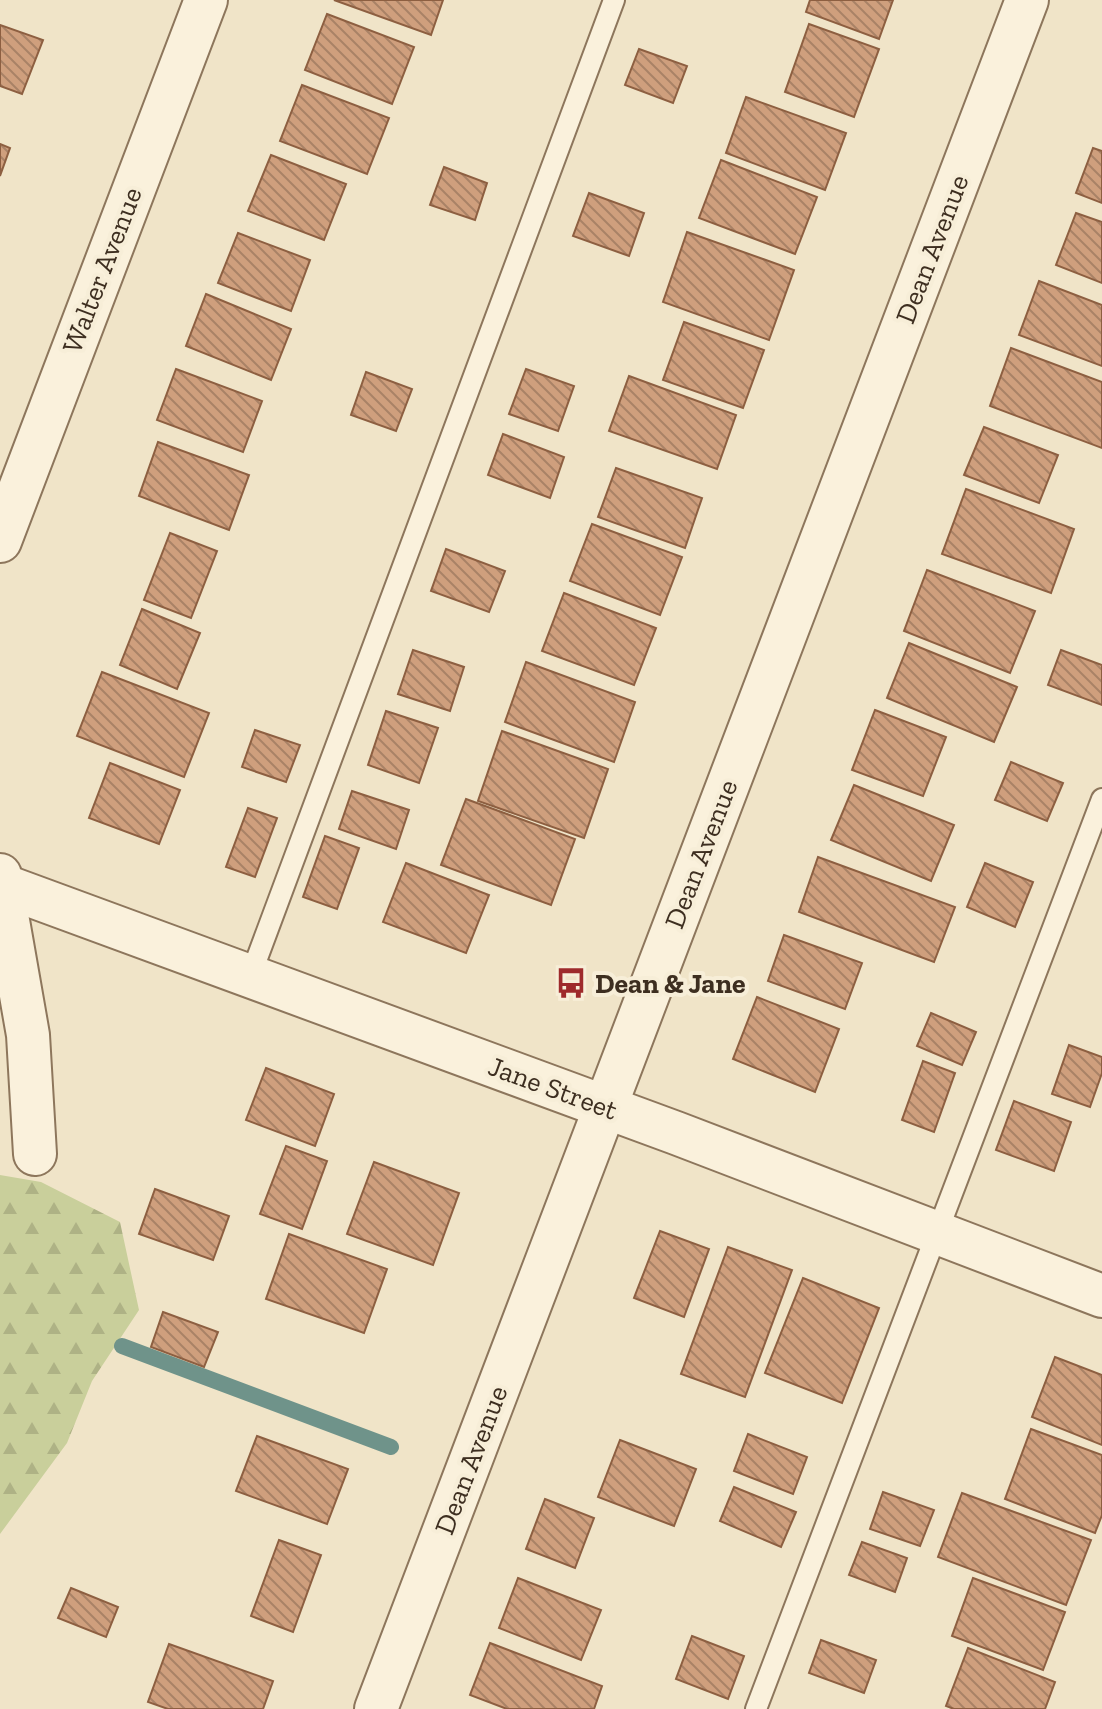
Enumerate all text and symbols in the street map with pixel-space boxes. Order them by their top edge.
street label: Dean Avenue [889,170,975,328]
street label: Walter Avenue [55,182,149,358]
street label: Dean Avenue [658,775,744,933]
bus stop icon: Dean & Jane [554,966,588,1000]
place label: Dean & Jane [595,967,746,1000]
street label: Jane Street [484,1049,623,1127]
street label: Dean Avenue [428,1381,514,1539]

